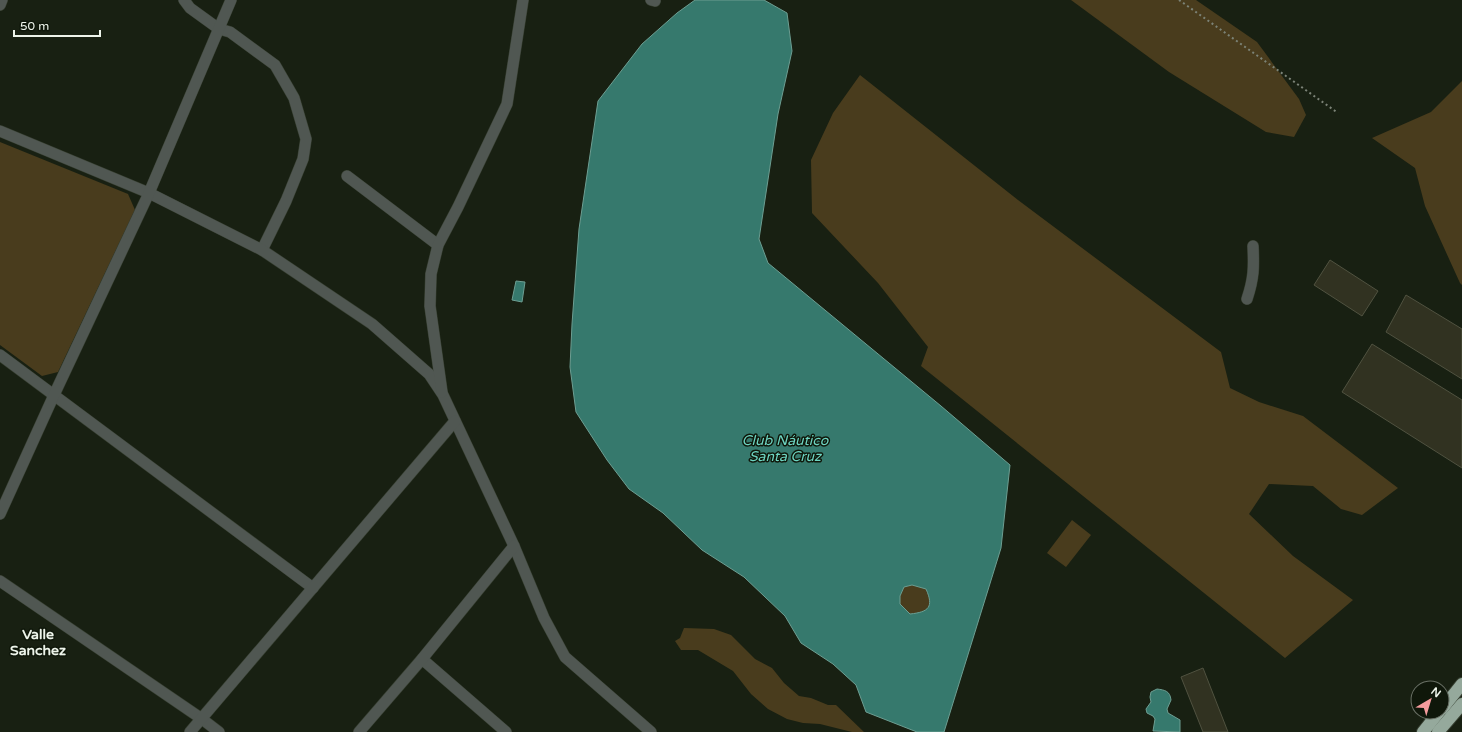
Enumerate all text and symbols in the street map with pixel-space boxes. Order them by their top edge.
scale bar [14,12,100,38]
text: 50 m [20,19,49,33]
water label: Club Náutico Santa Cruz [742,432,830,465]
district label: Valle Sanchez [10,626,66,659]
north arrow [1410,680,1450,720]
text: N [1428,685,1443,700]

